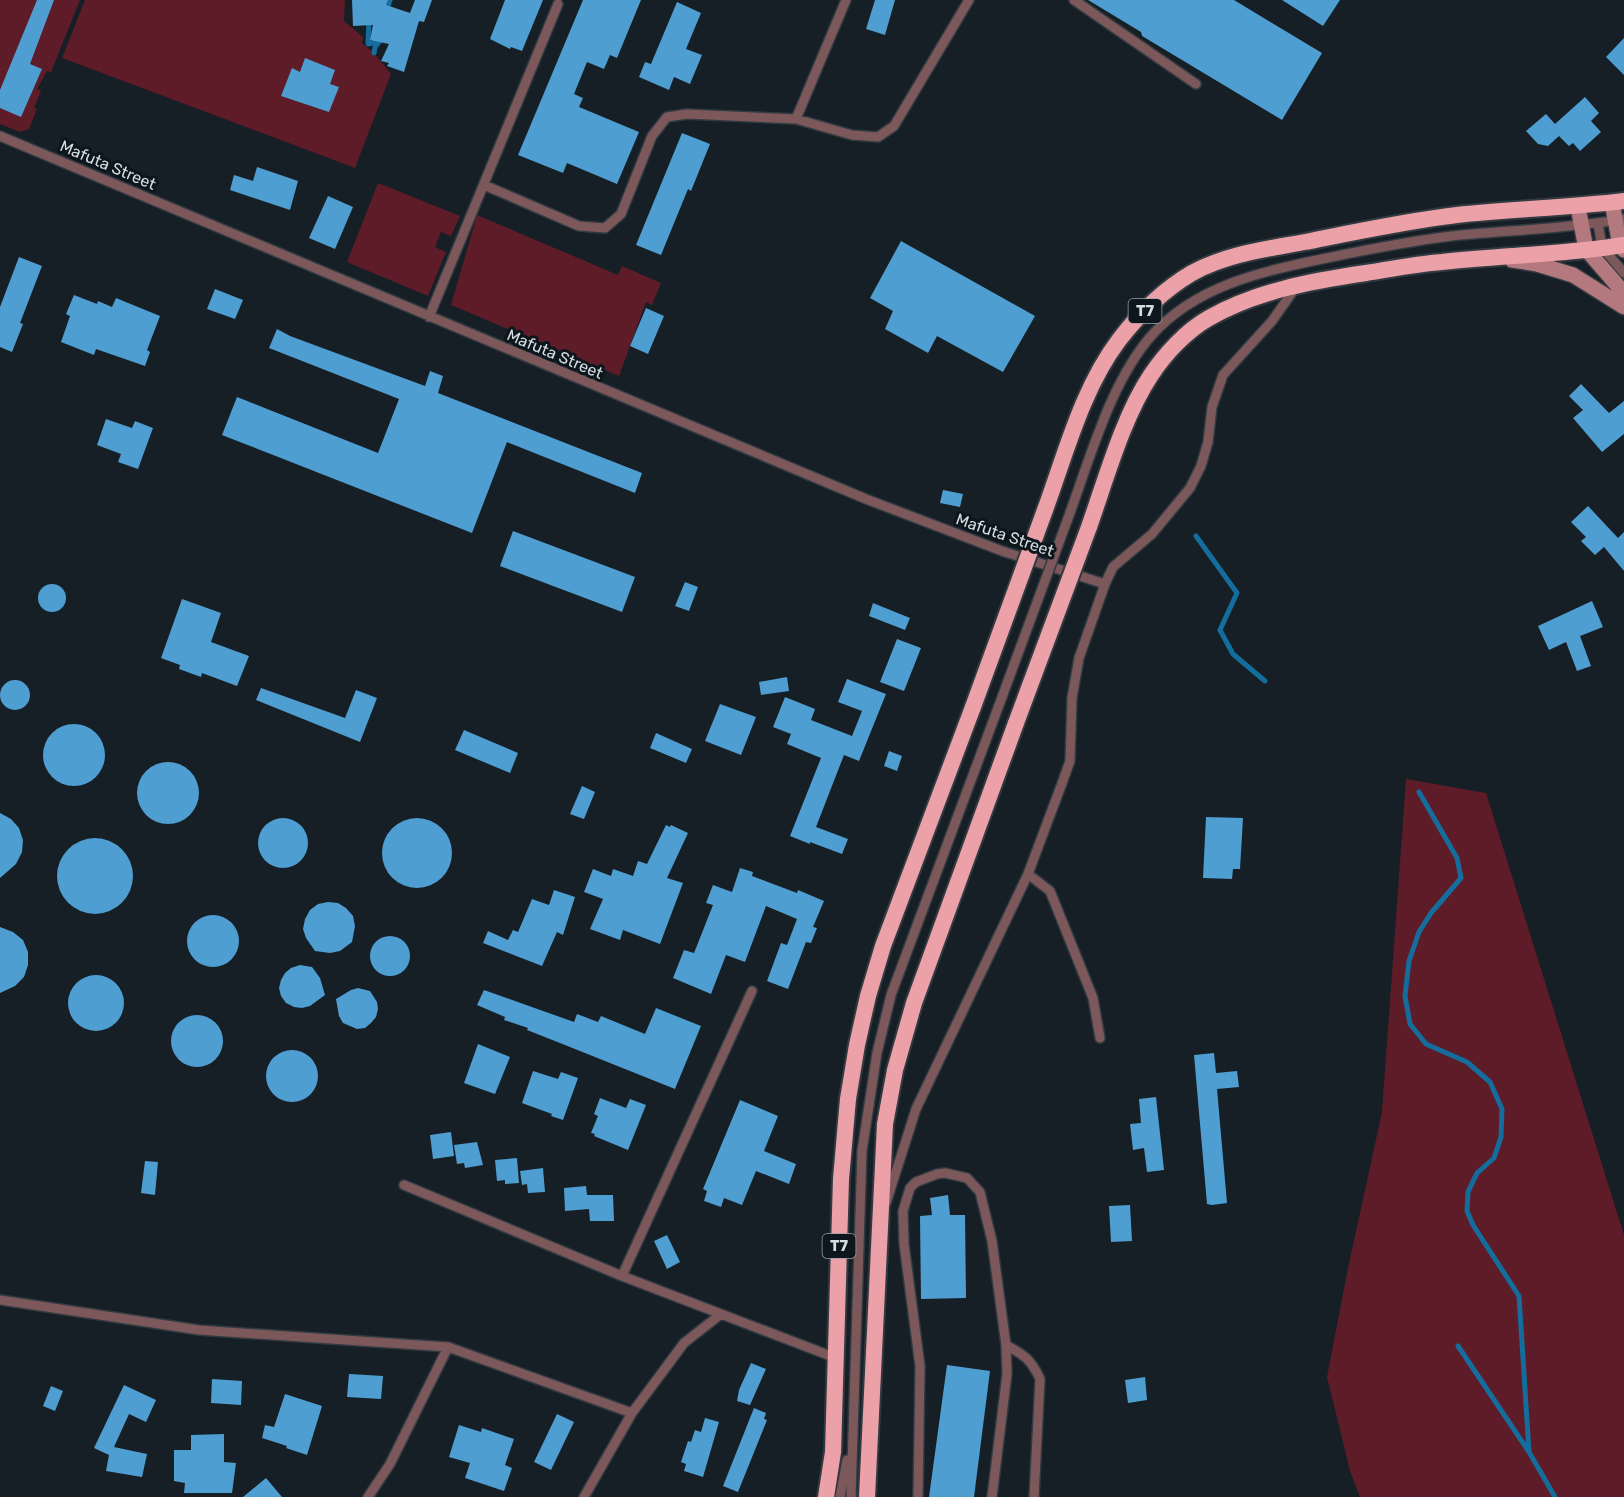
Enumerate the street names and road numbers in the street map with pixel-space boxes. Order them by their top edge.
street label: Mafuta Street [57,136,159,194]
road number: T7 [1128,299,1162,323]
street label: Mafuta Street [504,325,606,383]
street label: Mafuta Street [953,509,1057,561]
road number: T7 [822,1234,856,1258]

